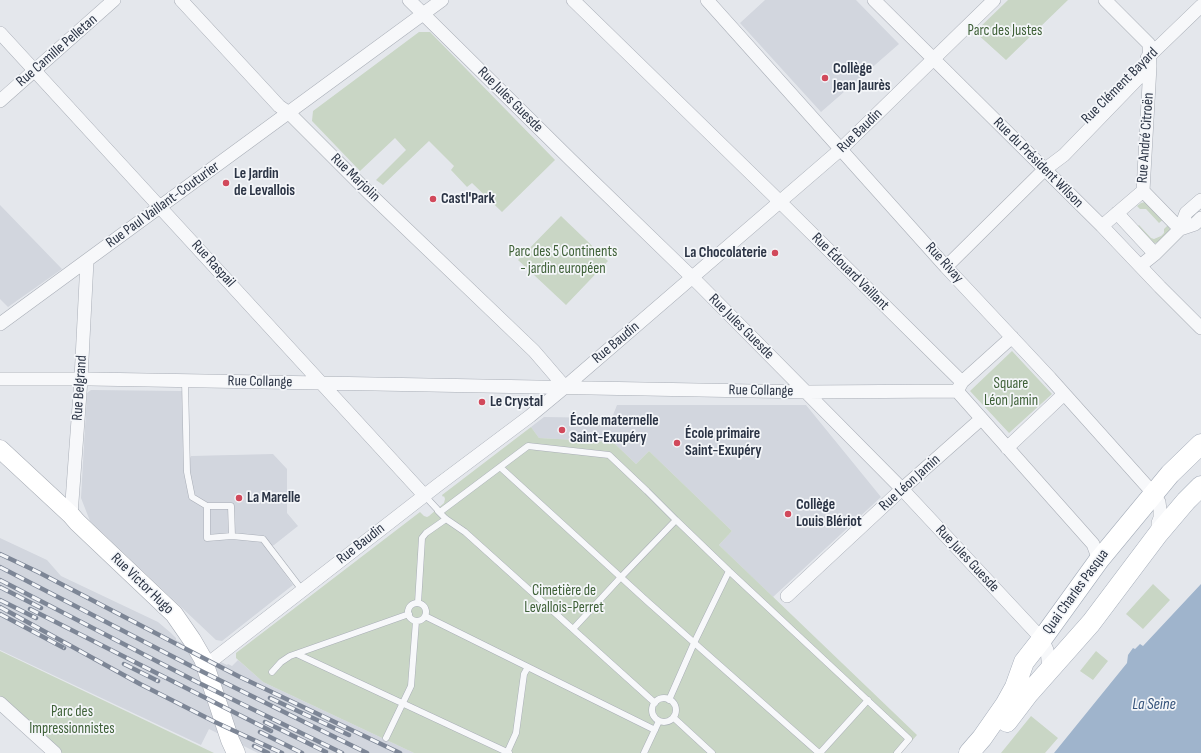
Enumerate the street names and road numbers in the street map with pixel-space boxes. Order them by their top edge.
street label: Rue Camille Pelletan [13,11,101,91]
street label: Rue Clément Bayard [1078,44,1162,128]
street label: Rue Jules Guesde [474,64,546,136]
street label: Rue André Citroën [1134,92,1158,184]
street label: Rue Baudin [834,105,886,157]
street label: Rue du Président Wilson [989,114,1087,212]
street label: Rue Marjolin [327,150,383,206]
street label: Rue Paul Vaillant-Couturier [103,158,223,252]
street label: Rue Édouard Vaillant [807,229,893,315]
street label: Rue Raspail [187,237,239,291]
street label: Rue Rivay [921,239,967,287]
street label: Rue Jules Guesde [705,291,777,363]
street label: Rue Baudin [589,318,643,368]
street label: Rue Belgrand [69,355,91,421]
street label: Rue Collange [227,372,293,392]
street label: Rue Collange [728,381,794,401]
street label: Rue Léon Jamin [876,451,944,515]
street label: Rue Baudin [333,520,389,568]
street label: Rue Jules Guesde [931,522,1003,596]
street label: Quai Charles Pasqua [1039,546,1113,638]
street label: Rue Victor Hugo [107,550,177,618]

